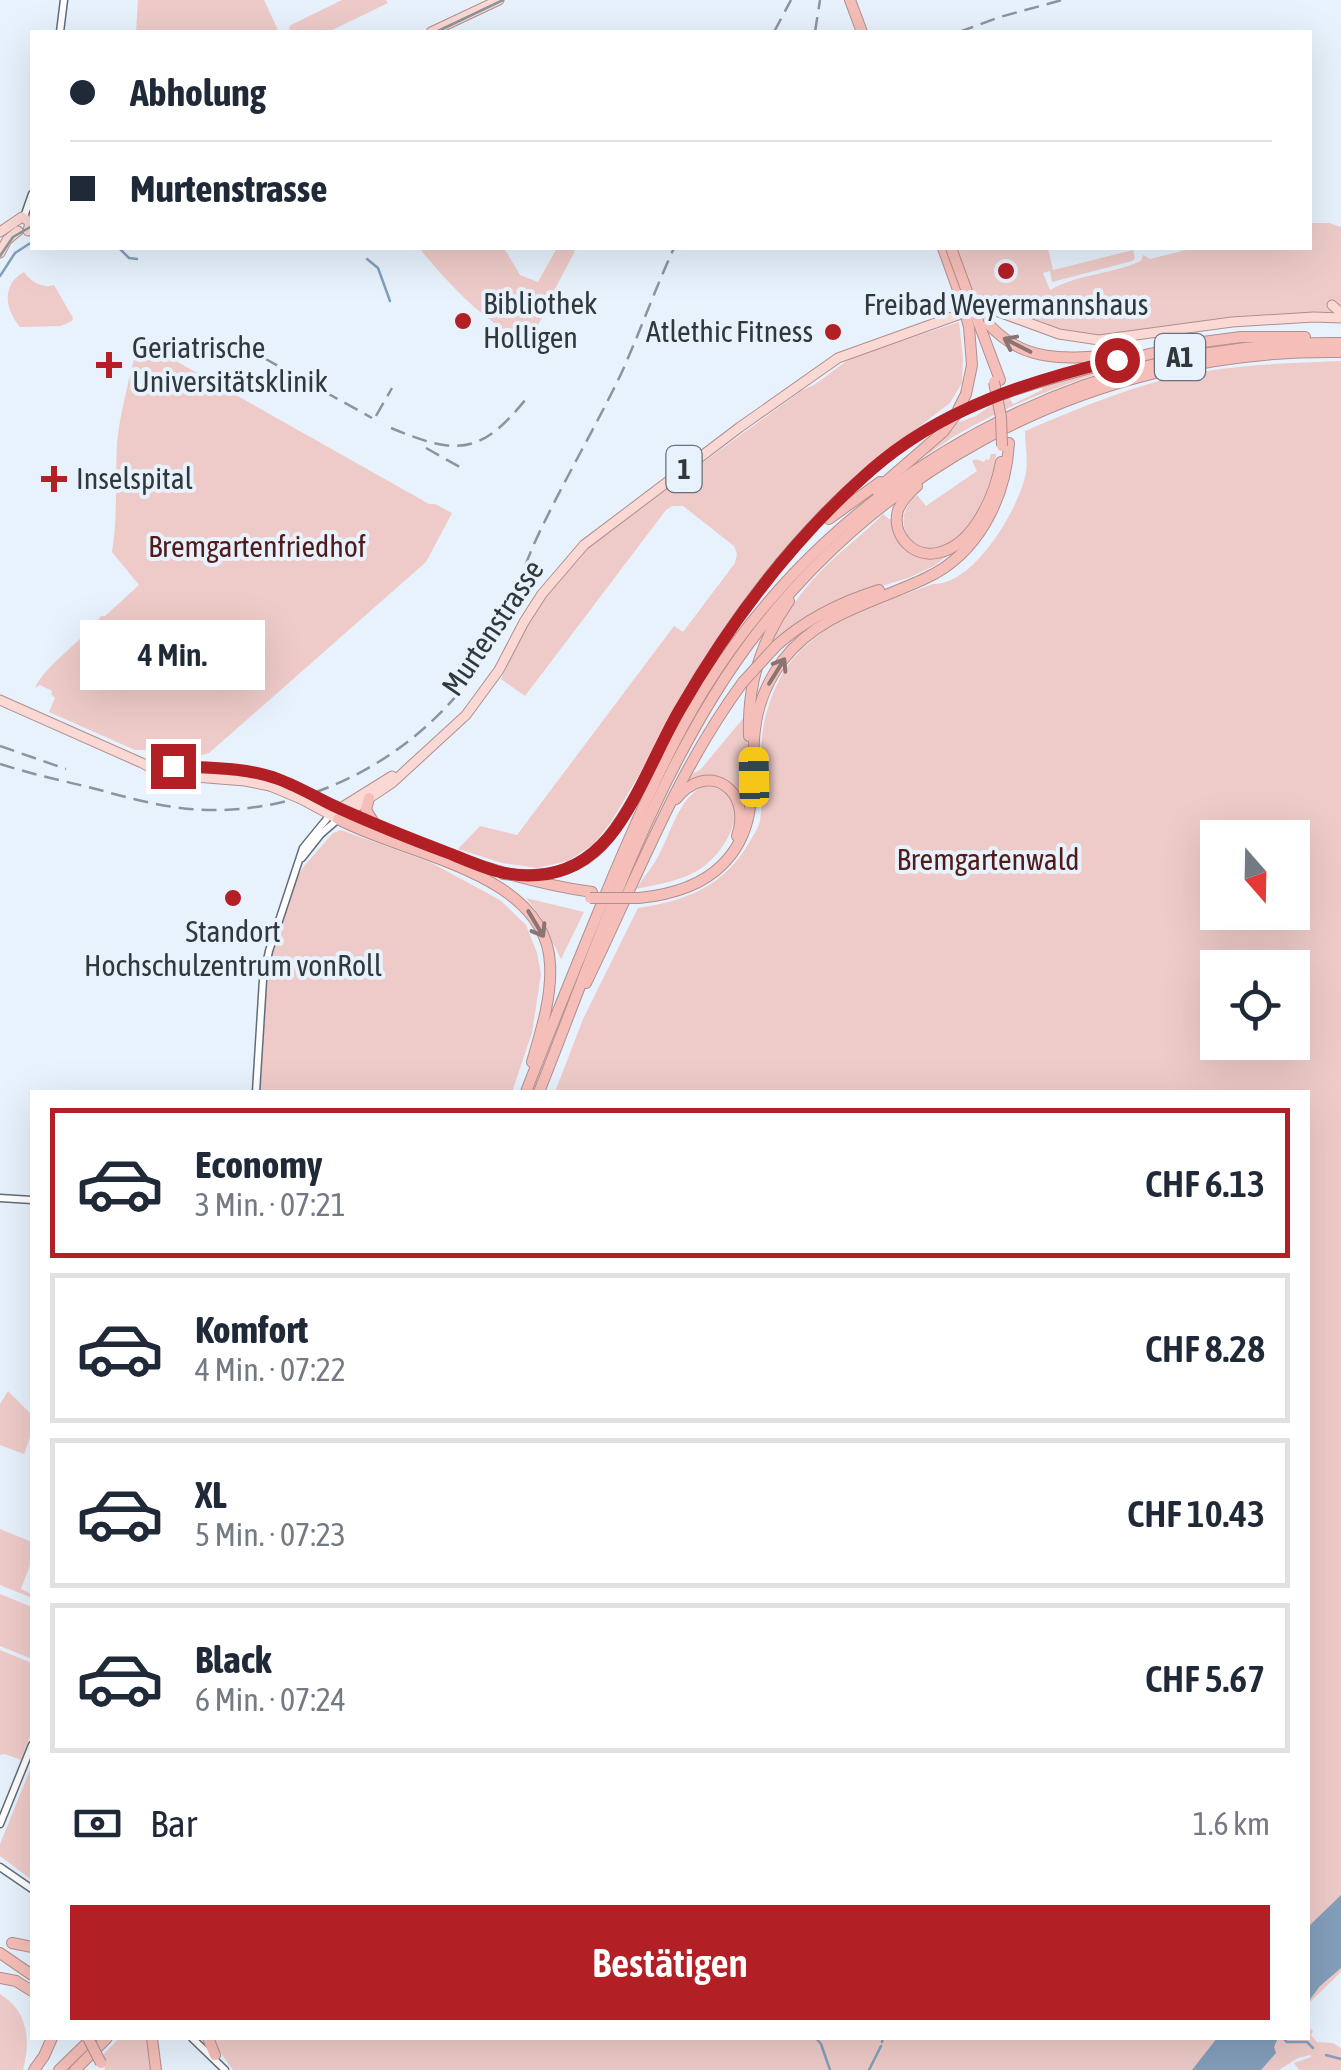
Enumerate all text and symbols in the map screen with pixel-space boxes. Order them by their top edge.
text: Abholung [130,71,266,114]
text: Murtenstrasse [130,167,327,210]
marker: Freibad Weyermannshaus [995,260,1017,282]
place label: Bibliothek Holligen [483,286,597,354]
place label: Freibad Weyermannshaus [864,287,1148,321]
marker: Bibliothek Holligen [452,310,474,332]
place label: Atlethic Fitness [646,314,813,348]
marker: Atlethic Fitness [822,321,844,343]
place label: Geriatrische Universitätsklinik [132,330,328,398]
road number: A1 [1155,334,1205,380]
one-way arrow [1002,335,1032,354]
route start [1095,338,1140,383]
marker: Geriatrische Universitätsklinik [96,352,122,378]
road number: 1 [666,446,702,492]
place label: Inselspital [76,461,193,495]
marker: Inselspital [41,466,67,492]
park label: Bremgartenfriedhof [148,529,366,563]
street label: Murtenstrasse [434,553,550,702]
callout: 4 Min. [80,621,266,691]
text: 4 Min. [138,636,207,673]
one-way arrow [766,657,787,686]
route end [151,744,196,789]
car [738,747,770,807]
north arrow [1200,820,1310,930]
map controls [1200,820,1310,1060]
park label: Bremgartenwald [896,842,1080,876]
marker: Standort Hochschulzentrum vonRoll [222,887,244,909]
one-way arrow [526,909,546,938]
place label: Standort Hochschulzentrum vonRoll [84,914,382,982]
button: locate [1200,950,1310,1060]
icon: car [75,1138,165,1228]
text: Economy [195,1143,322,1186]
text: CHF 6.13 [1145,1162,1265,1205]
text: 3 Min. · 07:21 [195,1186,346,1223]
icon: car [75,1303,165,1393]
text: Komfort [195,1308,308,1351]
text: CHF 8.28 [1145,1327,1265,1370]
text: 4 Min. · 07:22 [195,1351,346,1388]
icon: car [75,1468,165,1558]
text: XL [195,1473,227,1516]
text: CHF 10.43 [1127,1492,1265,1535]
text: 5 Min. · 07:23 [195,1516,346,1553]
icon: car [75,1633,165,1723]
text: Black [195,1638,272,1681]
text: CHF 5.67 [1145,1657,1265,1700]
text: 6 Min. · 07:24 [195,1681,346,1718]
icon: cash [70,1796,125,1851]
text: Bar [150,1802,197,1845]
text: 1.6 km [1193,1805,1270,1842]
button: Bestätigen [70,1905,1270,2020]

